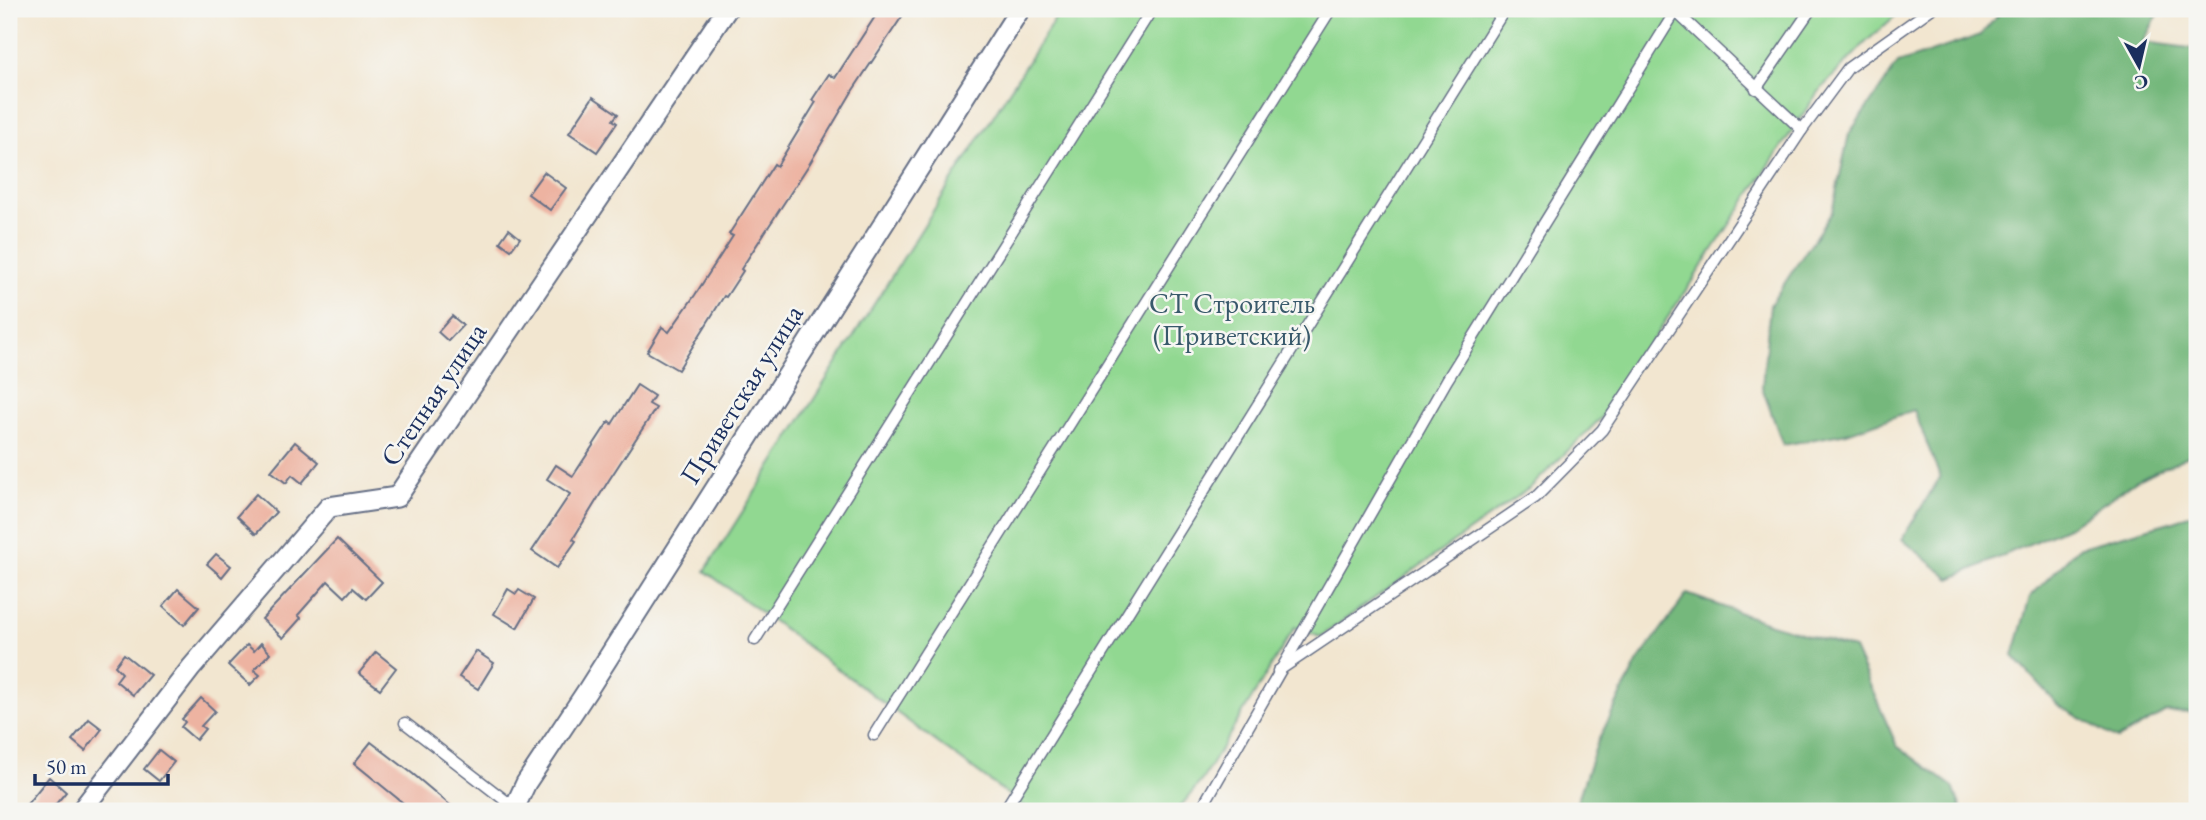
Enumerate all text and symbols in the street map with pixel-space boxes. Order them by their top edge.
north arrow [2104,32,2174,102]
text: С [2133,69,2150,96]
park label: СТ Строитель (Приветский) [1149,285,1315,353]
street label: Приветская улица [671,297,811,491]
street label: Степная улица [372,315,495,473]
scale bar [35,743,168,787]
text: 50 m [46,753,87,780]

